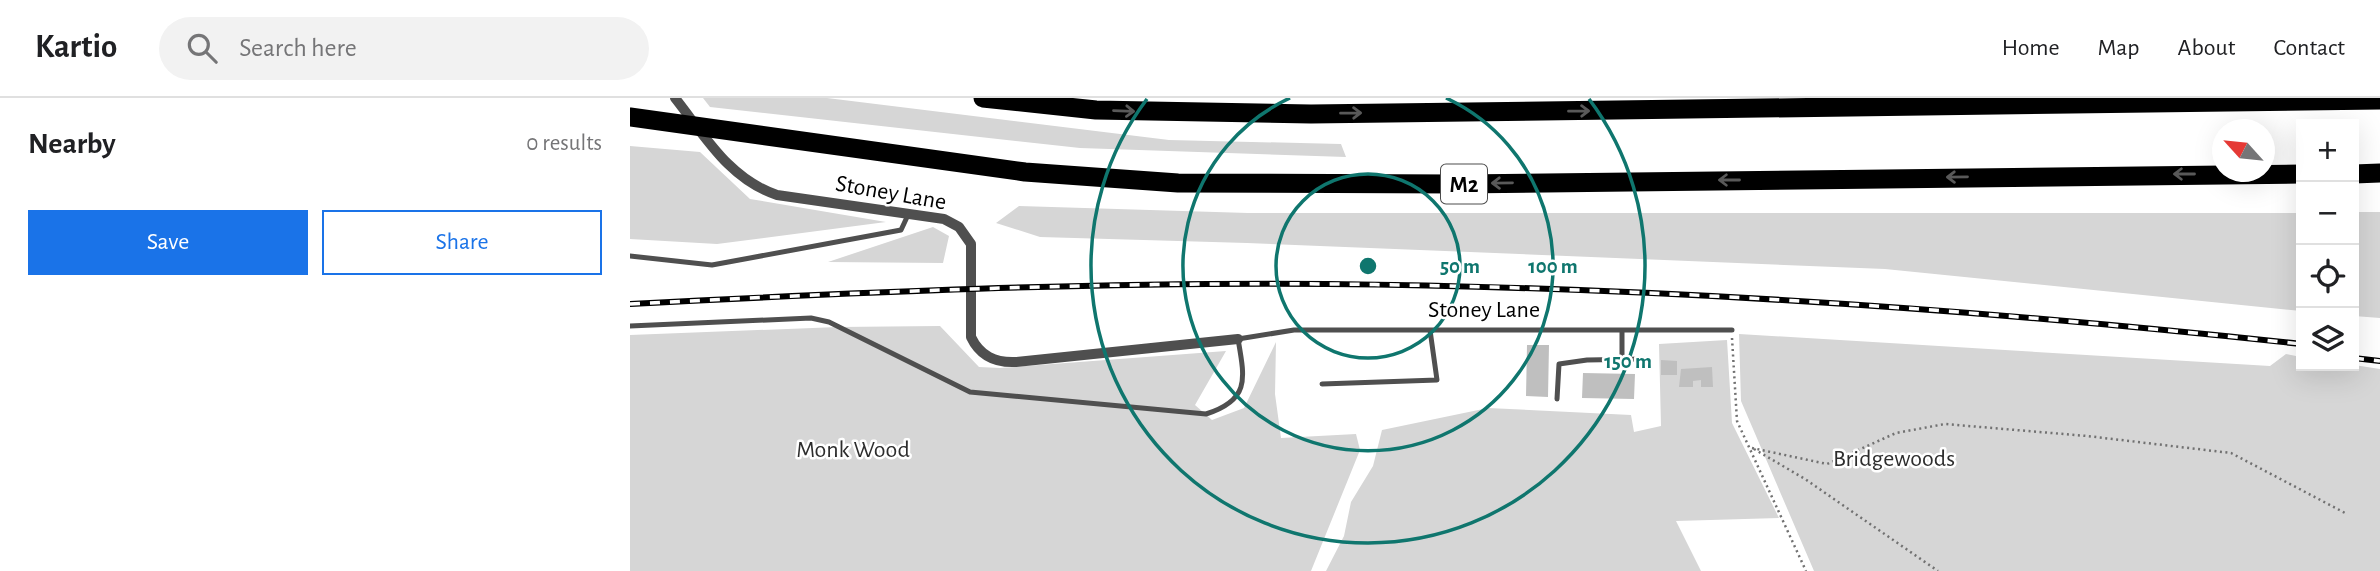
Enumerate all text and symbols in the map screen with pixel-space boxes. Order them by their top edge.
search box [159,17,649,80]
icon: search [183,29,221,67]
text: Kartio [35,31,117,64]
text: Search here [239,35,357,61]
text: Home [2002,36,2060,60]
text: Map [2098,36,2140,60]
text: About [2178,36,2235,60]
text: Contact [2273,36,2345,60]
one-way arrow [1112,104,1135,117]
one-way arrow [1567,104,1590,117]
one-way arrow [1340,107,1363,120]
north arrow [2212,119,2275,182]
map controls [2296,119,2359,371]
button: + [2296,119,2359,182]
text: Nearby [28,129,116,159]
text: 0 results [526,132,602,155]
road number: M2 [1441,164,1487,204]
one-way arrow [2173,167,2196,181]
one-way arrow [1945,170,1968,184]
street label: Stoney Lane [834,171,948,215]
one-way arrow [1718,173,1741,187]
one-way arrow [1490,177,1513,190]
button: − [2296,182,2359,245]
button: Save [28,210,308,275]
button: Share [322,210,602,275]
button: locate [2296,245,2359,308]
centre of rings [1356,254,1380,278]
text: 50 m [1440,256,1480,277]
text: 100 m [1528,256,1578,277]
street label: Stoney Lane [1428,298,1540,322]
button: layers [2296,308,2359,371]
text: 150 m [1604,351,1652,372]
park label: Monk Wood [796,438,910,462]
park label: Bridgewoods [1833,447,1955,471]

